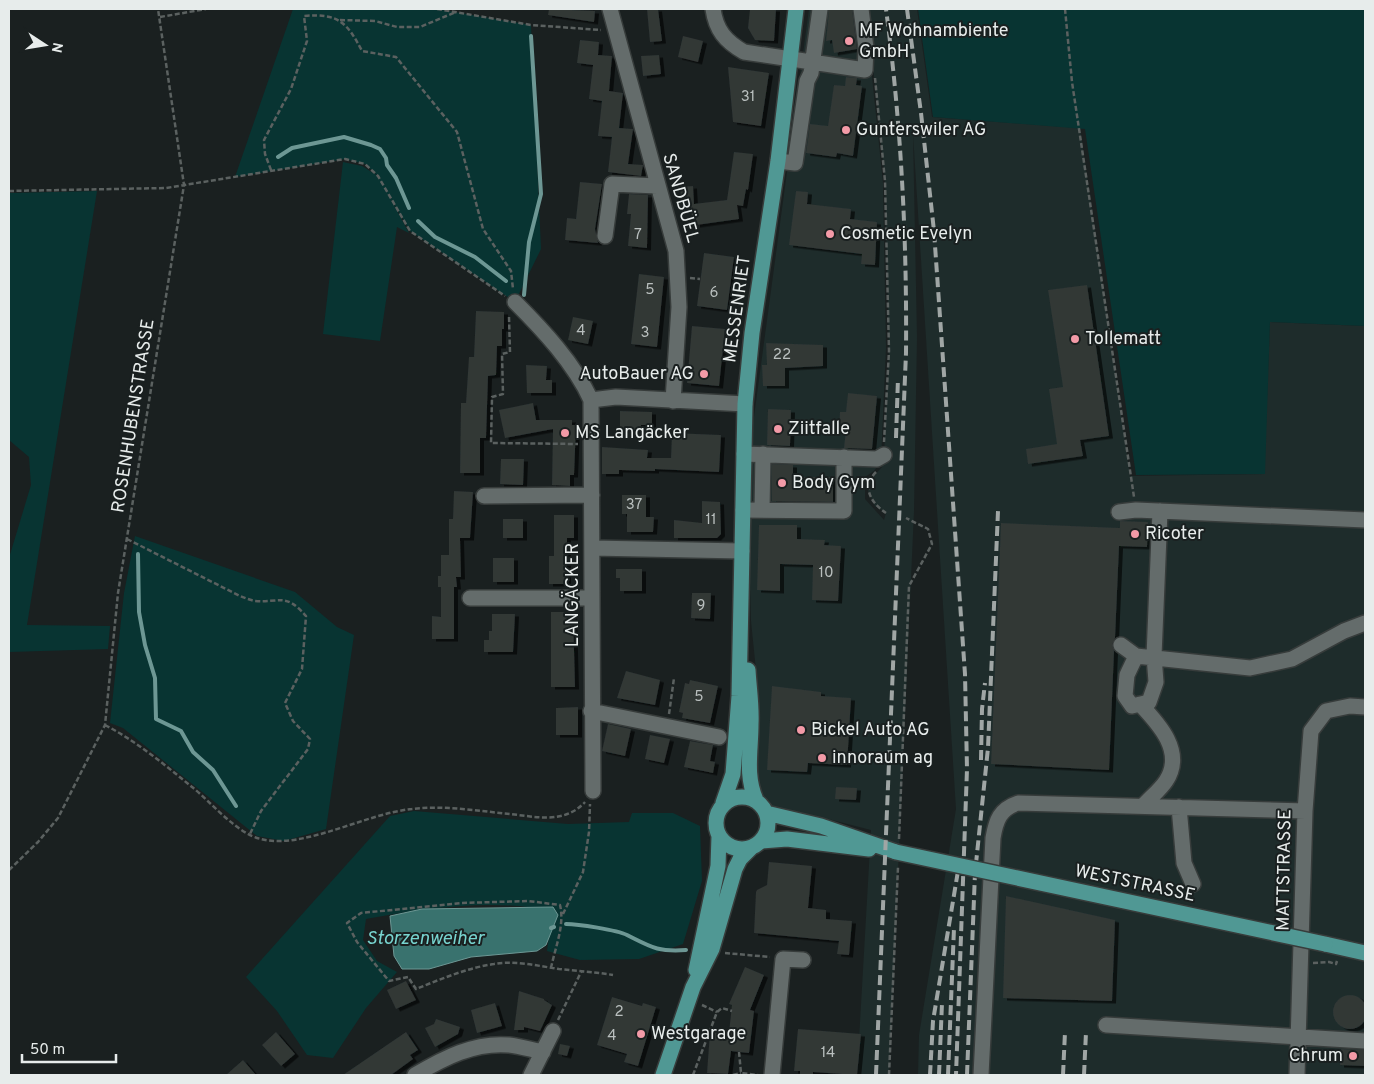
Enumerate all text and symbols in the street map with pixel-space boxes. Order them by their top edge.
north arrow [20,20,70,70]
place label: MF Wohnambiente GmbH [859,20,1008,64]
marker: MF Wohnambiente GmbH [843,35,855,47]
text: N [47,41,66,54]
house number: 31 [741,88,755,107]
place label: Gunterswiler AG [856,119,986,142]
marker: Gunterswiler AG [840,124,852,136]
street label: SANDBÜEL [656,150,706,245]
place label: Cosmetic Evelyn [840,223,973,246]
house number: 7 [634,226,642,245]
marker: Cosmetic Evelyn [824,228,836,240]
street label: MESSENRIET [719,254,757,364]
house number: 5 [645,281,655,300]
house number: 6 [710,284,719,303]
street label: ROSENHUBENSTRASSE [107,317,161,515]
house number: 4 [576,322,586,341]
house number: 3 [640,324,650,343]
place label: Tollematt [1085,328,1161,351]
marker: Tollematt [1069,333,1081,345]
house number: 22 [773,346,791,365]
place label: AutoBauer AG [579,363,694,386]
marker: AutoBauer AG [698,368,710,380]
place label: Ziitfalle [788,418,850,441]
place label: MS Langäcker [575,422,689,445]
marker: Ziitfalle [772,423,784,435]
marker: MS Langäcker [559,427,571,439]
place label: Body Gym [792,472,875,495]
marker: Body Gym [776,477,788,489]
house number: 37 [626,496,643,515]
house number: 11 [705,511,717,530]
place label: Ricoter [1145,523,1204,546]
marker: Ricoter [1129,528,1141,540]
street label: LANGÄCKER [560,543,585,647]
house number: 10 [818,564,834,583]
house number: 9 [697,597,705,616]
house number: 5 [694,688,704,707]
place label: Bickel Auto AG [811,719,930,742]
marker: Bickel Auto AG [795,724,807,736]
place label: innoraum ag [832,747,933,770]
marker: innoraum ag [816,752,828,764]
street label: MATTSTRASSE [1272,809,1298,931]
street label: WESTSTRASSE [1073,860,1197,908]
water label: Storzenweiher [366,927,486,951]
house number: 2 [614,1003,624,1022]
place label: Westgarage [651,1023,746,1046]
house number: 4 [607,1027,617,1046]
marker: Westgarage [635,1028,647,1040]
scale bar [22,1032,116,1064]
text: 50 m [30,1041,65,1060]
house number: 14 [821,1044,835,1063]
place label: Chrum [1289,1045,1343,1068]
marker: Chrum [1347,1050,1359,1062]

